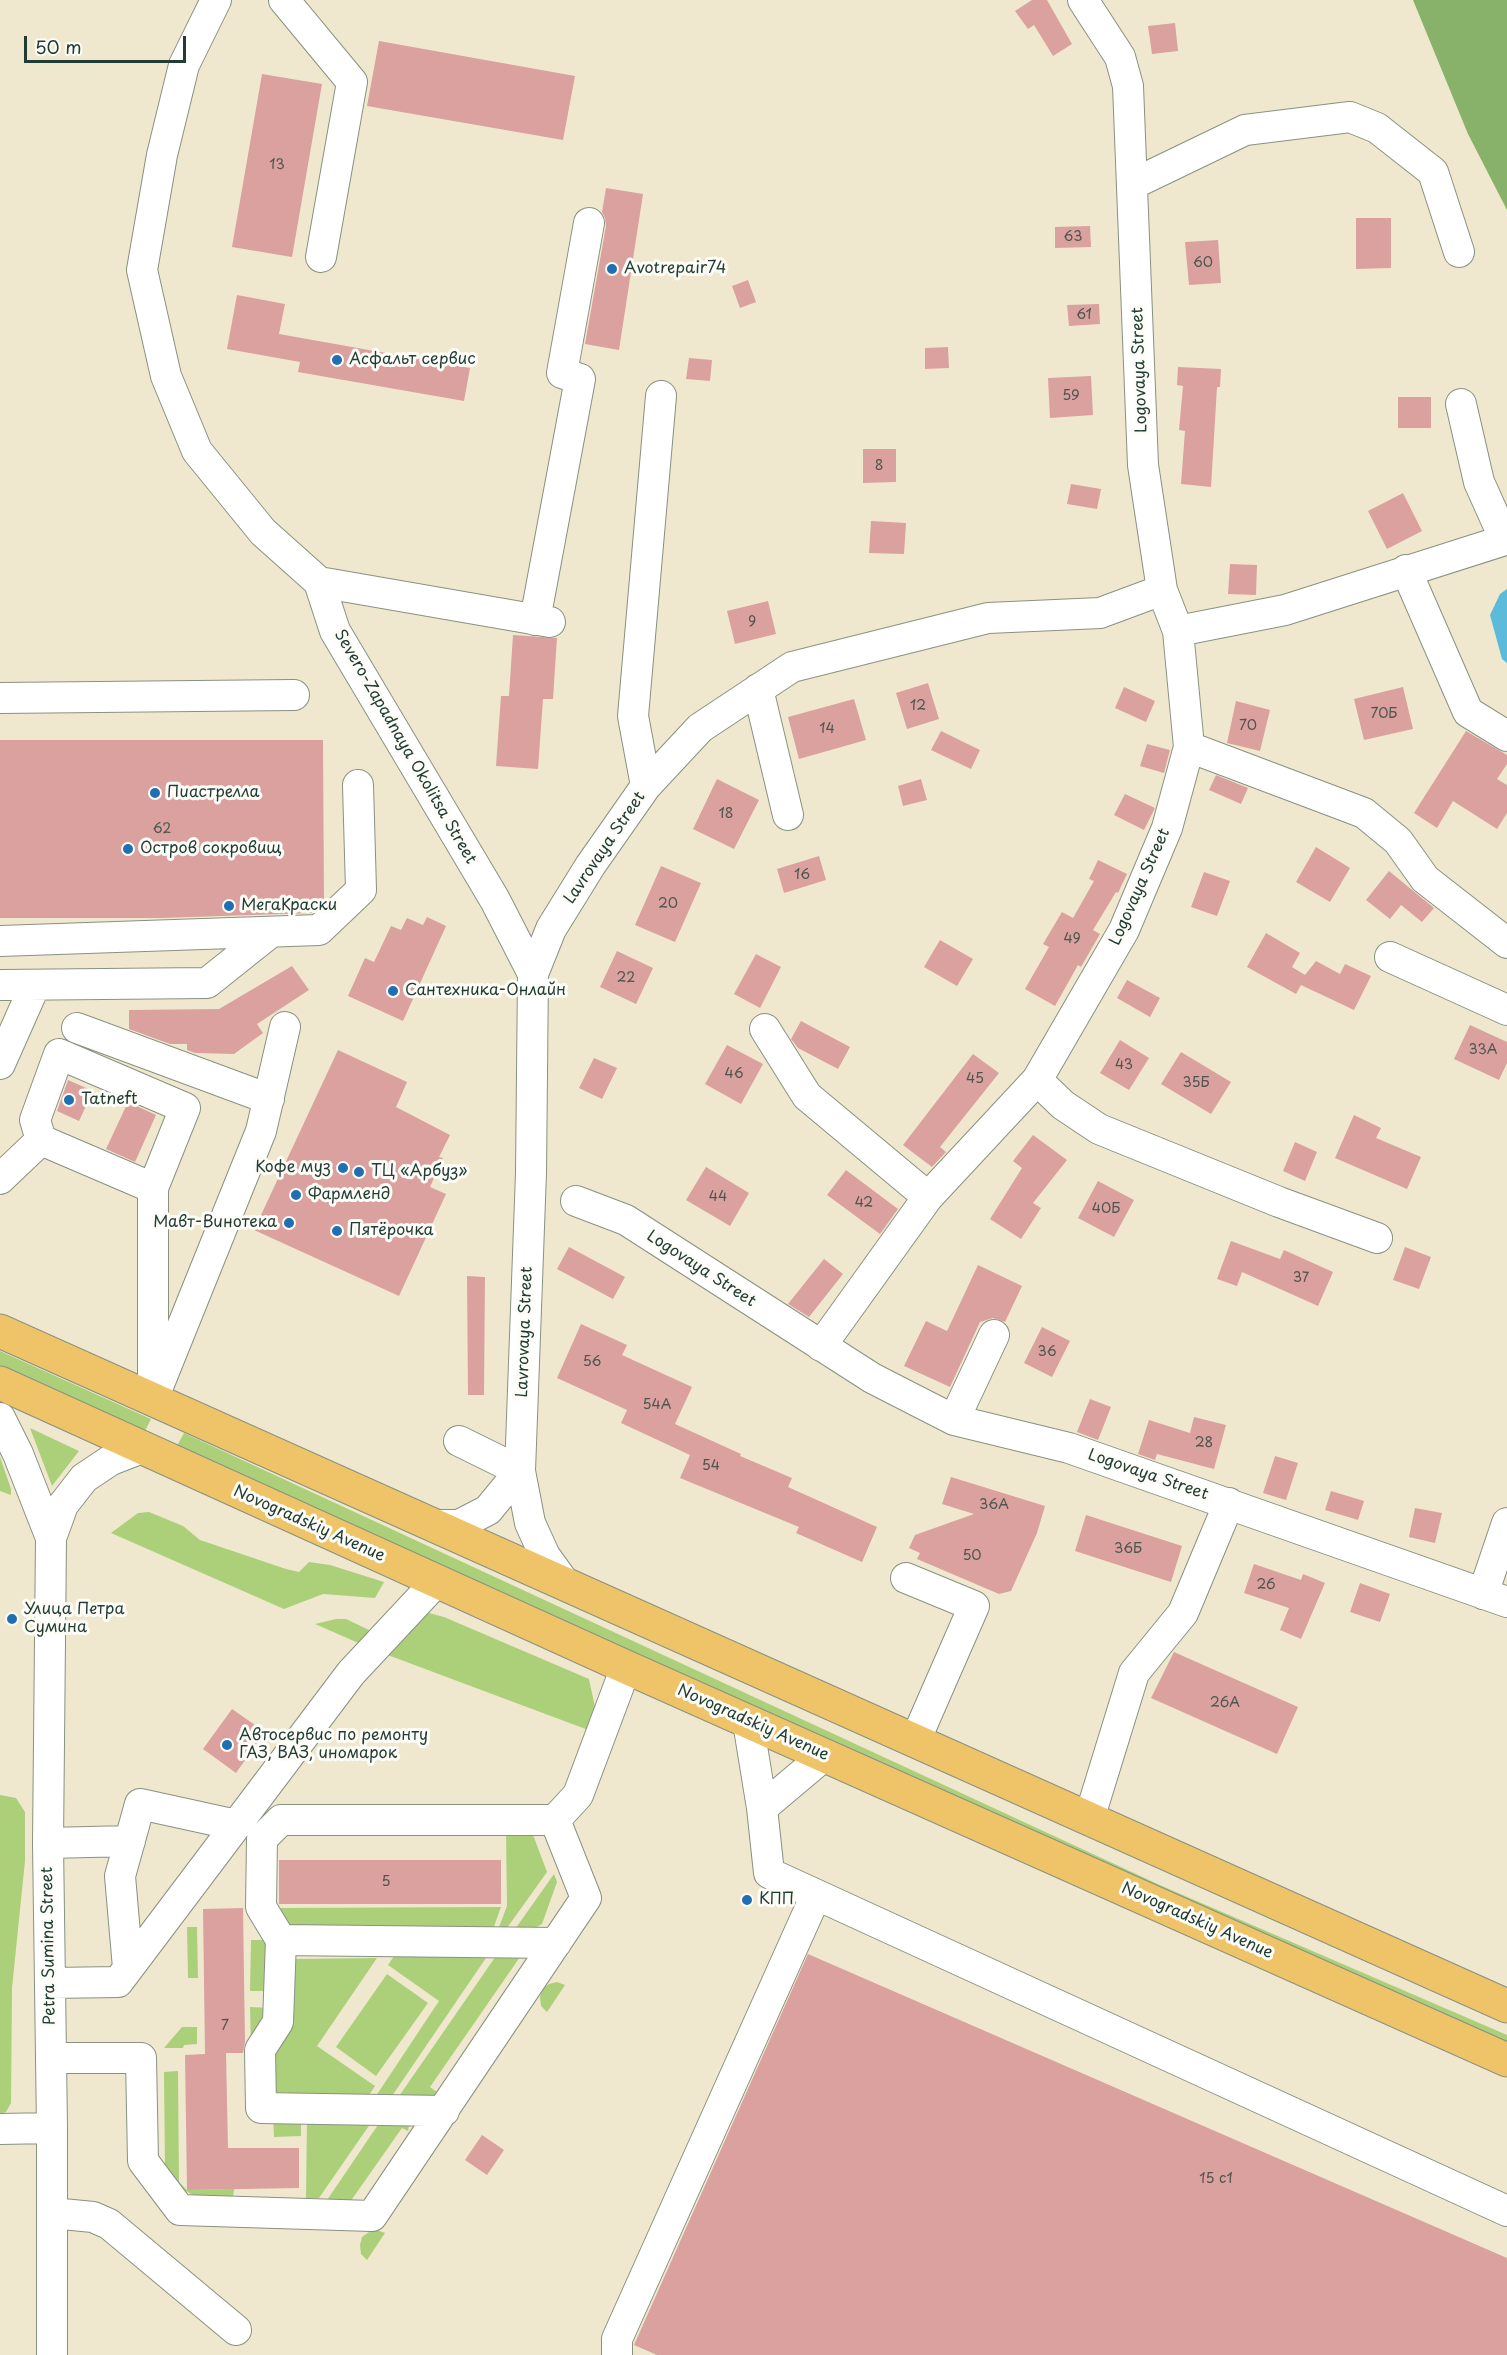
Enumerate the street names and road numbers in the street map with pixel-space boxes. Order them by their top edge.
street label: Logovaya Street [1128,307,1152,433]
street label: Severo-Zapadnaya Okolitsa Street [330,626,480,868]
street label: Lavrovaya Street [560,788,650,908]
street label: Logovaya Street [1106,826,1174,948]
street label: Logovaya Street [643,1227,759,1311]
street label: Lavrovaya Street [513,1266,537,1398]
street label: Logovaya Street [1085,1445,1211,1505]
street label: Novogradskiy Avenue [230,1482,388,1566]
street label: Novogradskiy Avenue [674,1681,832,1765]
street label: Petra Sumina Street [38,1867,60,2025]
street label: Novogradskiy Avenue [1118,1879,1276,1963]

